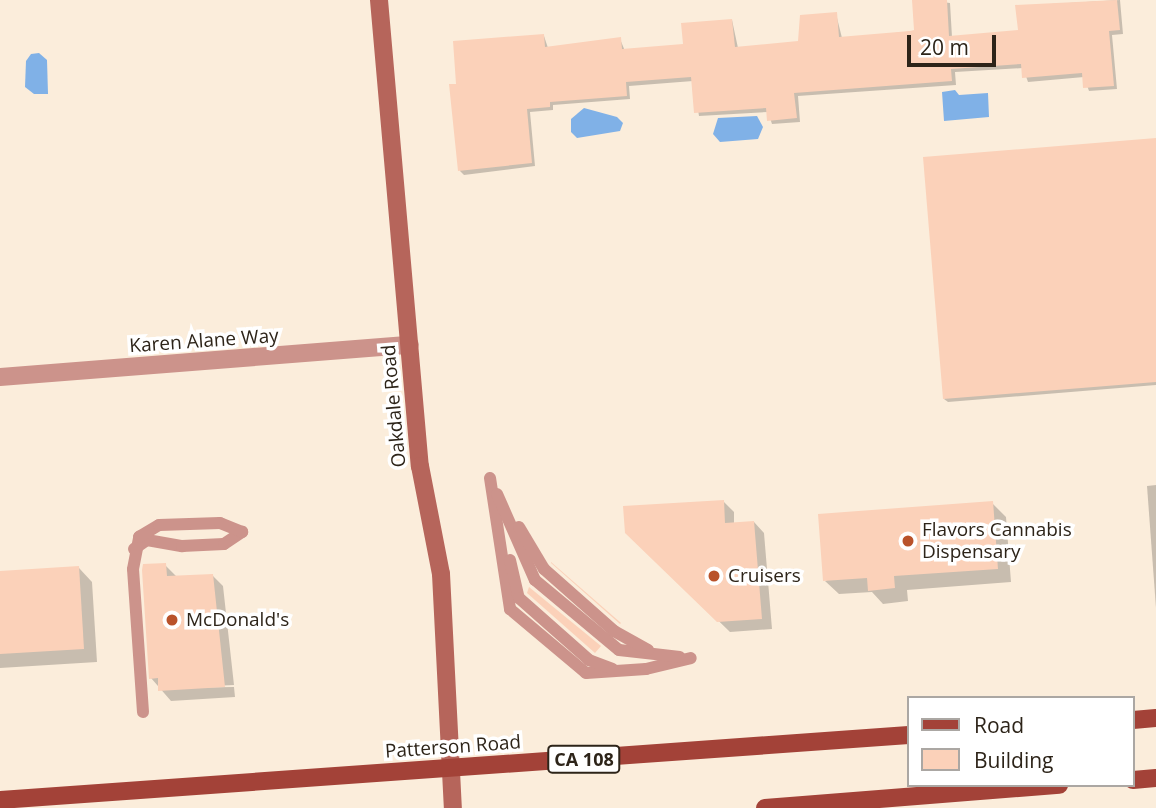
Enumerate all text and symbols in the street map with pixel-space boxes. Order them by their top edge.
scale bar [911,21,1000,65]
text: 20 m [920,33,969,61]
street label: Karen Alane Way [129,324,279,358]
street label: Oakdale Road [377,344,411,468]
place label: Flavors Cannabis Dispensary [922,519,1072,563]
marker: Flavors Cannabis Dispensary [900,533,916,549]
place label: Cruisers [728,565,801,587]
marker: Cruisers [706,568,722,584]
place label: McDonald's [186,609,289,631]
marker: McDonald's [164,612,180,628]
legend [908,696,1135,787]
text: Road [974,711,1024,739]
street label: Patterson Road [384,731,522,763]
road number: CA 108 [547,744,621,774]
text: Building [974,746,1053,774]

